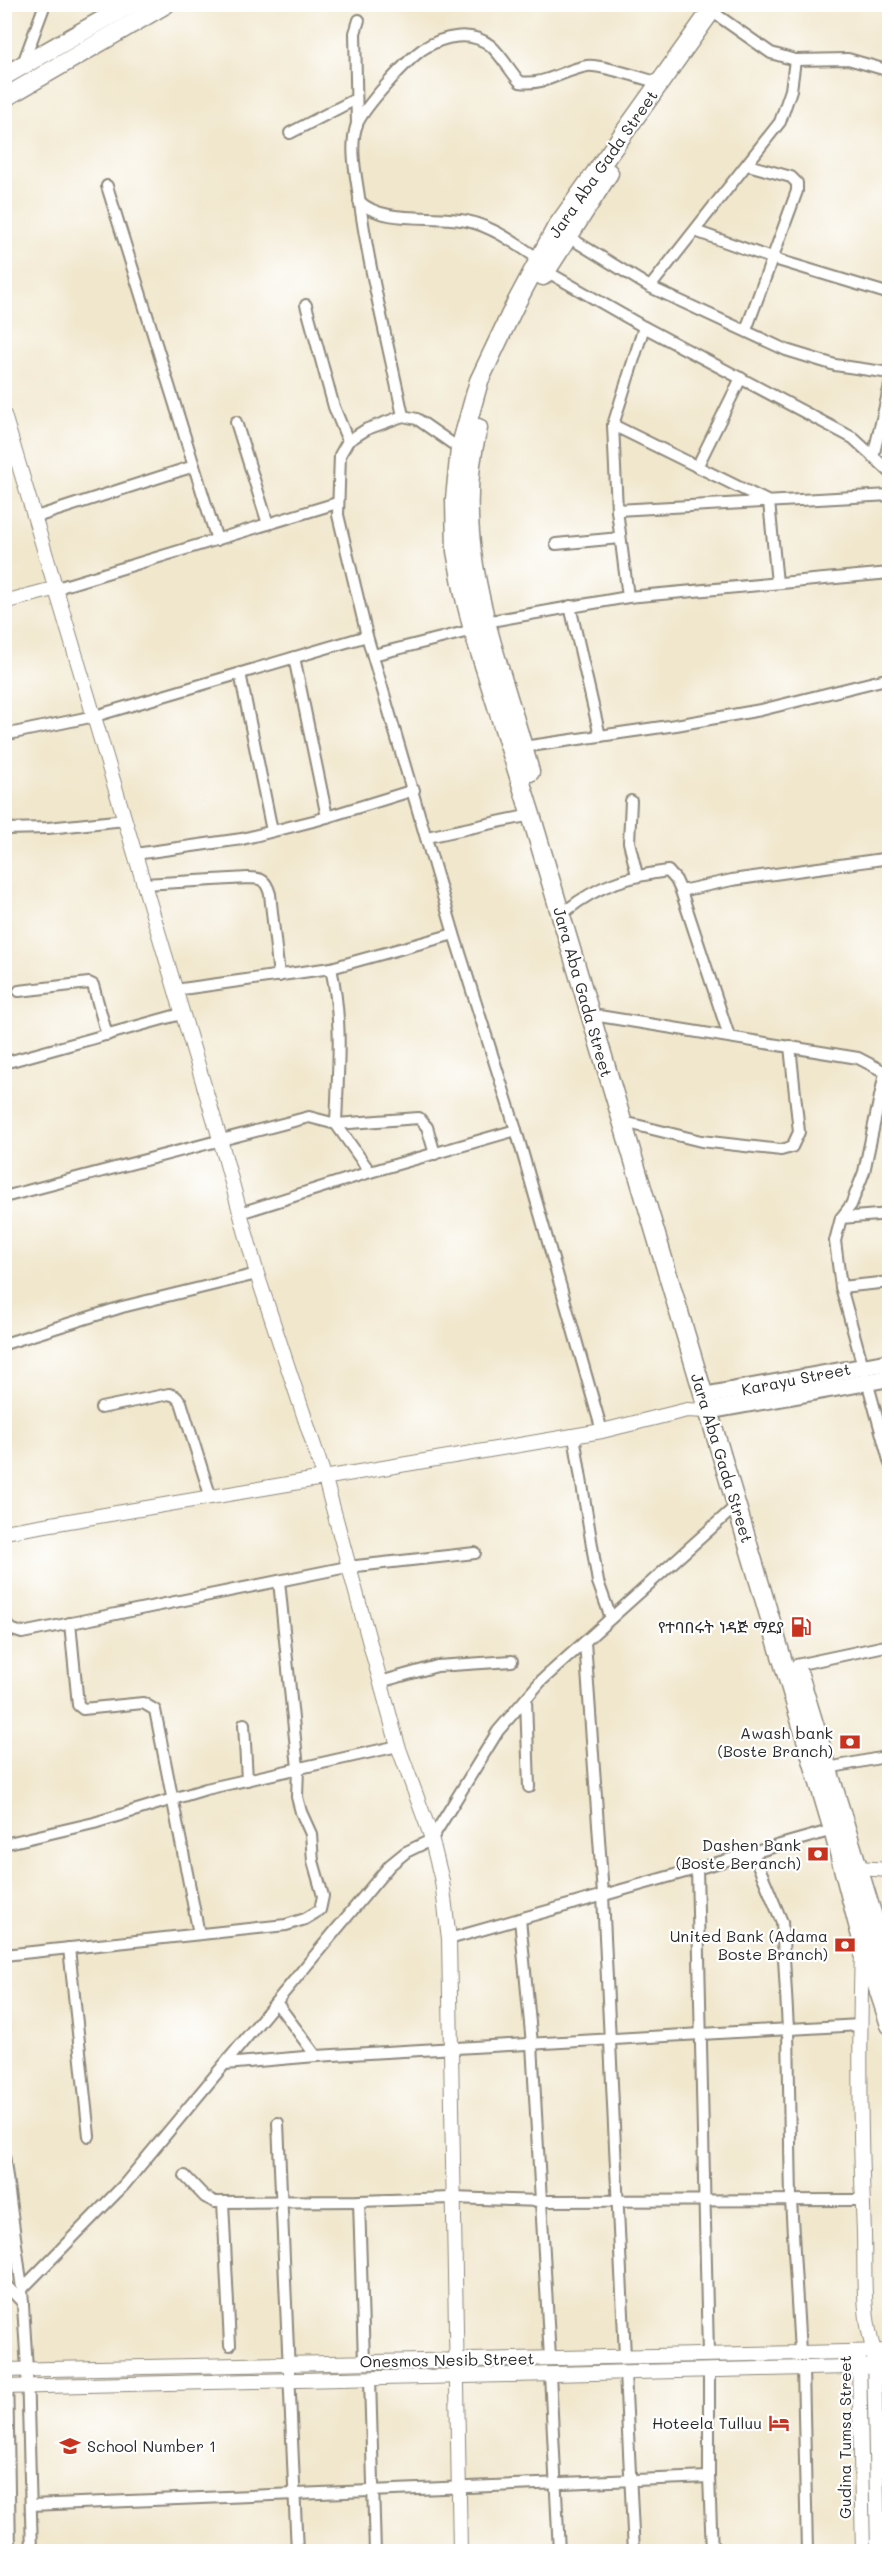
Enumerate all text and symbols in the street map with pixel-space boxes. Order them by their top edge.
street label: Jara Aba Gada Street [543,86,662,242]
street label: Jara Aba Gada Street [549,904,618,1079]
street label: Karayu Street [739,1358,852,1399]
street label: Jara Aba Gada Street [687,1371,758,1545]
fuel station icon: የተባበሩት ነዳጅ ማደያ [789,1615,813,1639]
place label: የተባበሩት ነዳጅ ማደያ [658,1616,784,1637]
place label: Awash bank (Boste Branch) [718,1722,833,1761]
bank icon: Awash bank (Boste Branch) [838,1730,862,1754]
place label: Dashen Bank (Boste Beranch) [676,1834,801,1873]
bank icon: Dashen Bank (Boste Beranch) [806,1842,830,1866]
place label: United Bank (Adama Boste Branch) [670,1925,828,1964]
bank icon: United Bank (Adama Boste Branch) [833,1933,857,1957]
street label: Onesmos Nesib Street [359,2347,535,2372]
street label: Gudina Tumsa Street [834,2355,855,2519]
hotel icon: Hoteela Tulluu [767,2411,791,2435]
place label: Hoteela Tulluu [652,2412,762,2433]
school or university icon: School Number 1 [58,2434,82,2458]
place label: School Number 1 [87,2435,216,2456]

